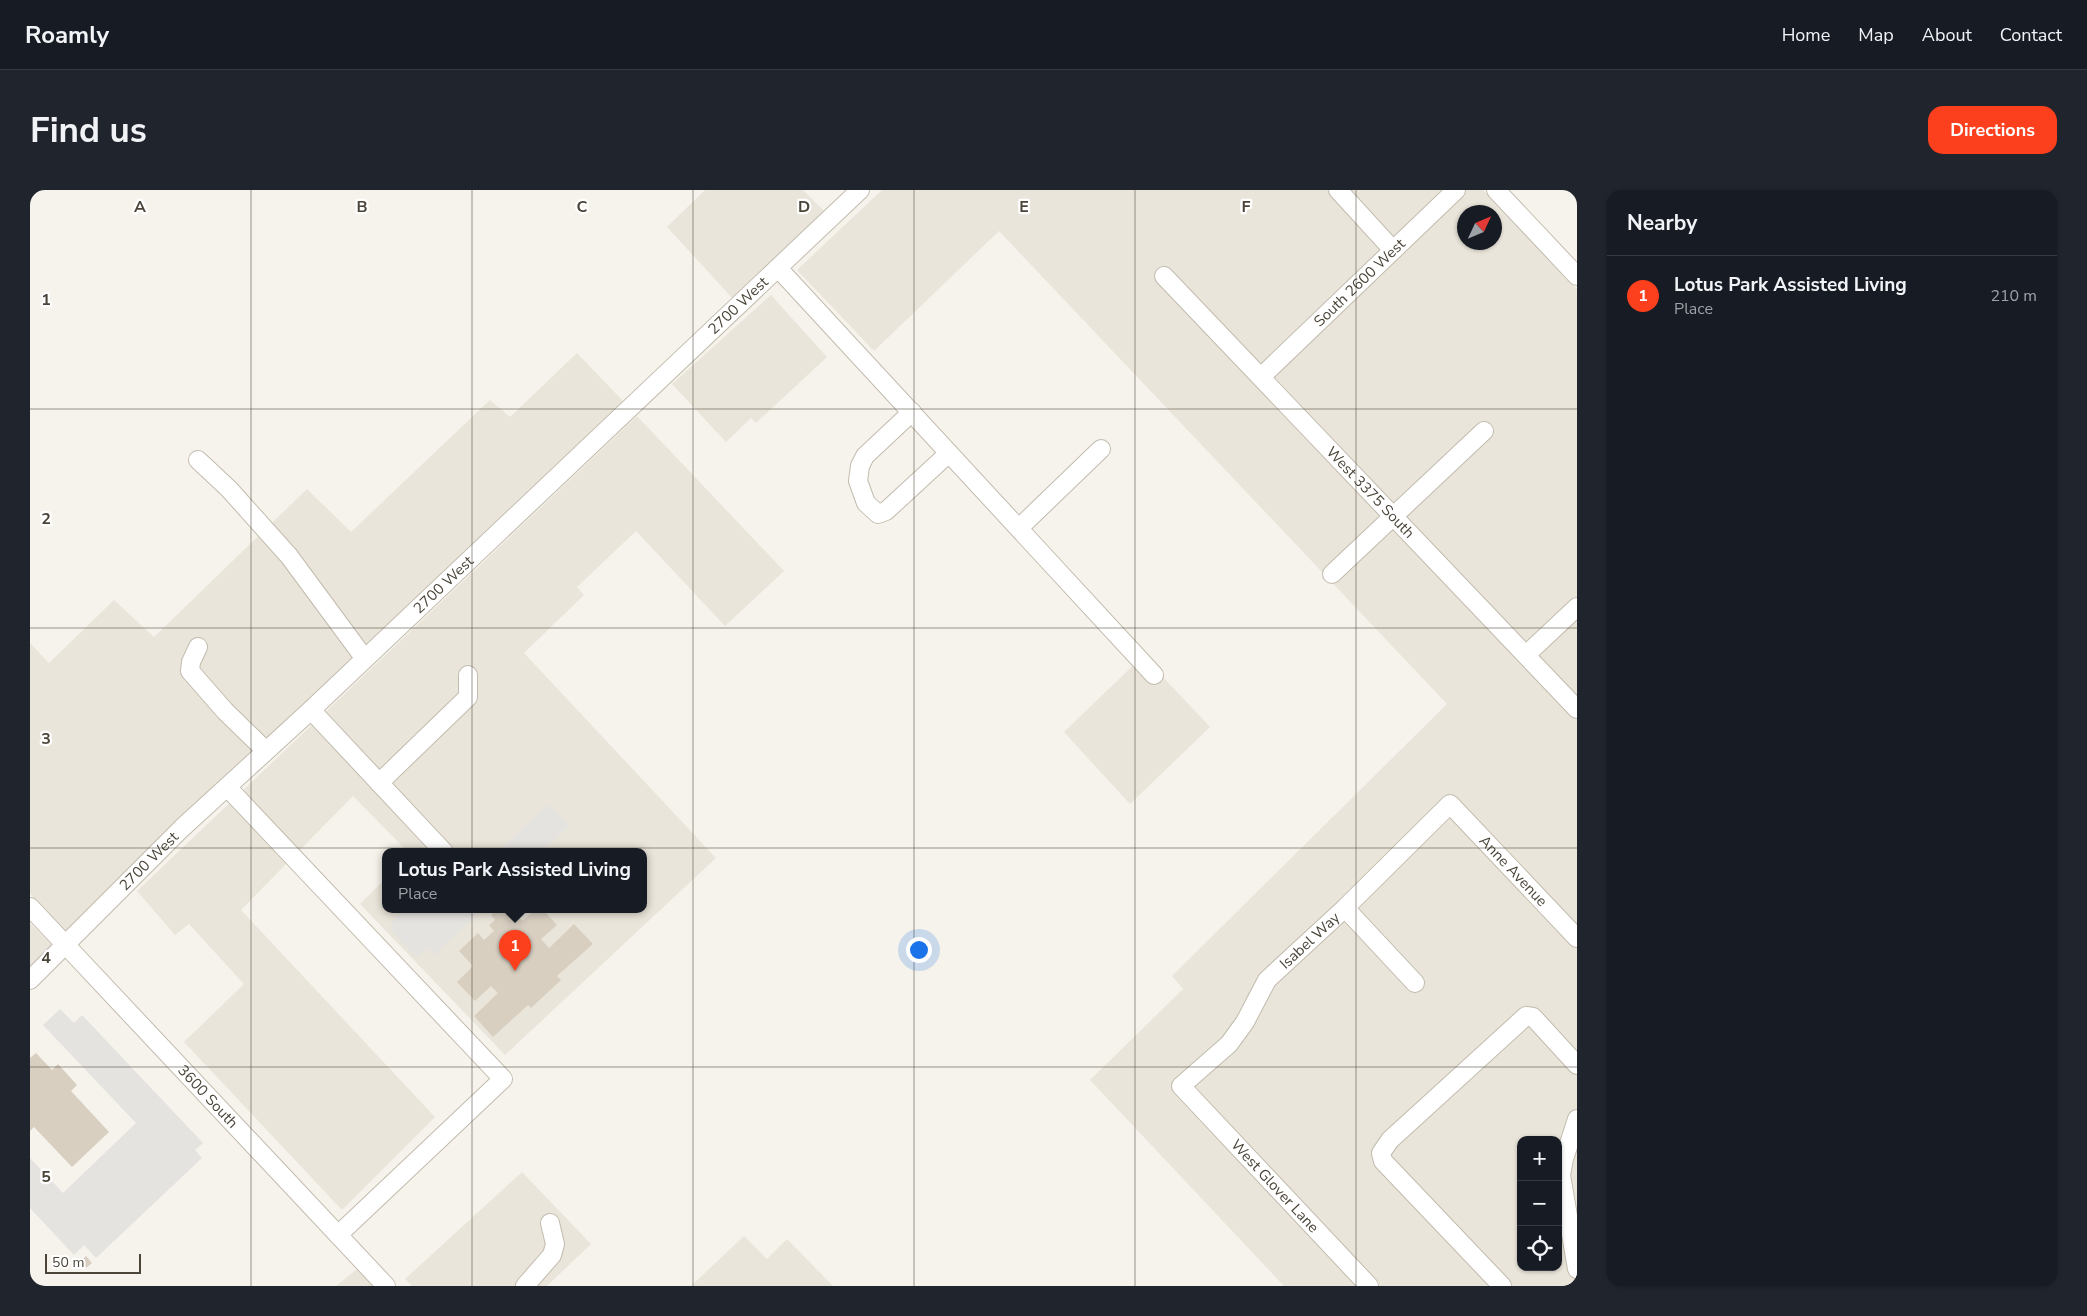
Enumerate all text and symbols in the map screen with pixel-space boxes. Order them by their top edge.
text: Roamly [25,19,109,51]
text: Home [1782,23,1830,47]
text: Map [1858,23,1894,47]
text: About [1922,23,1972,47]
text: Contact [2000,23,2062,47]
button: Directions [1928,106,2057,154]
text: Find us [30,107,147,154]
text: A [134,196,146,218]
text: B [356,196,368,218]
text: C [577,196,588,218]
text: D [798,196,810,218]
text: E [1019,196,1029,218]
text: F [1242,196,1251,218]
north arrow [1457,205,1502,250]
text: Nearby [1627,209,1697,237]
street label: South 2600 West [1309,233,1410,331]
street label: 2700 West [704,272,773,339]
text: Lotus Park Assisted Living [1674,272,1907,298]
text: 1 [1638,285,1648,307]
text: 210 m [1990,285,2037,307]
text: 1 [41,289,51,311]
text: Place [1674,298,1713,320]
street label: West 3375 South [1322,442,1419,543]
text: 2 [41,508,51,530]
street label: 2700 West [409,551,478,618]
text: 3 [41,728,51,750]
street label: 2700 West [115,827,183,895]
street label: Anne Avenue [1475,831,1552,911]
popup [382,848,647,913]
text: Lotus Park Assisted Living [398,857,631,883]
text: Place [398,883,437,905]
street label: Isabel Way [1275,907,1344,973]
pin: 1 [499,930,531,971]
your location [906,937,932,963]
text: 4 [41,947,51,969]
street label: 3600 South [173,1061,243,1132]
street label: West Glover Lane [1227,1135,1324,1237]
map controls [1517,1136,1562,1271]
button: + [1517,1136,1562,1181]
text: 5 [41,1166,51,1188]
button: − [1517,1181,1562,1226]
button: locate [1517,1226,1562,1271]
scale bar [45,1251,141,1274]
text: 50 m [52,1253,84,1272]

